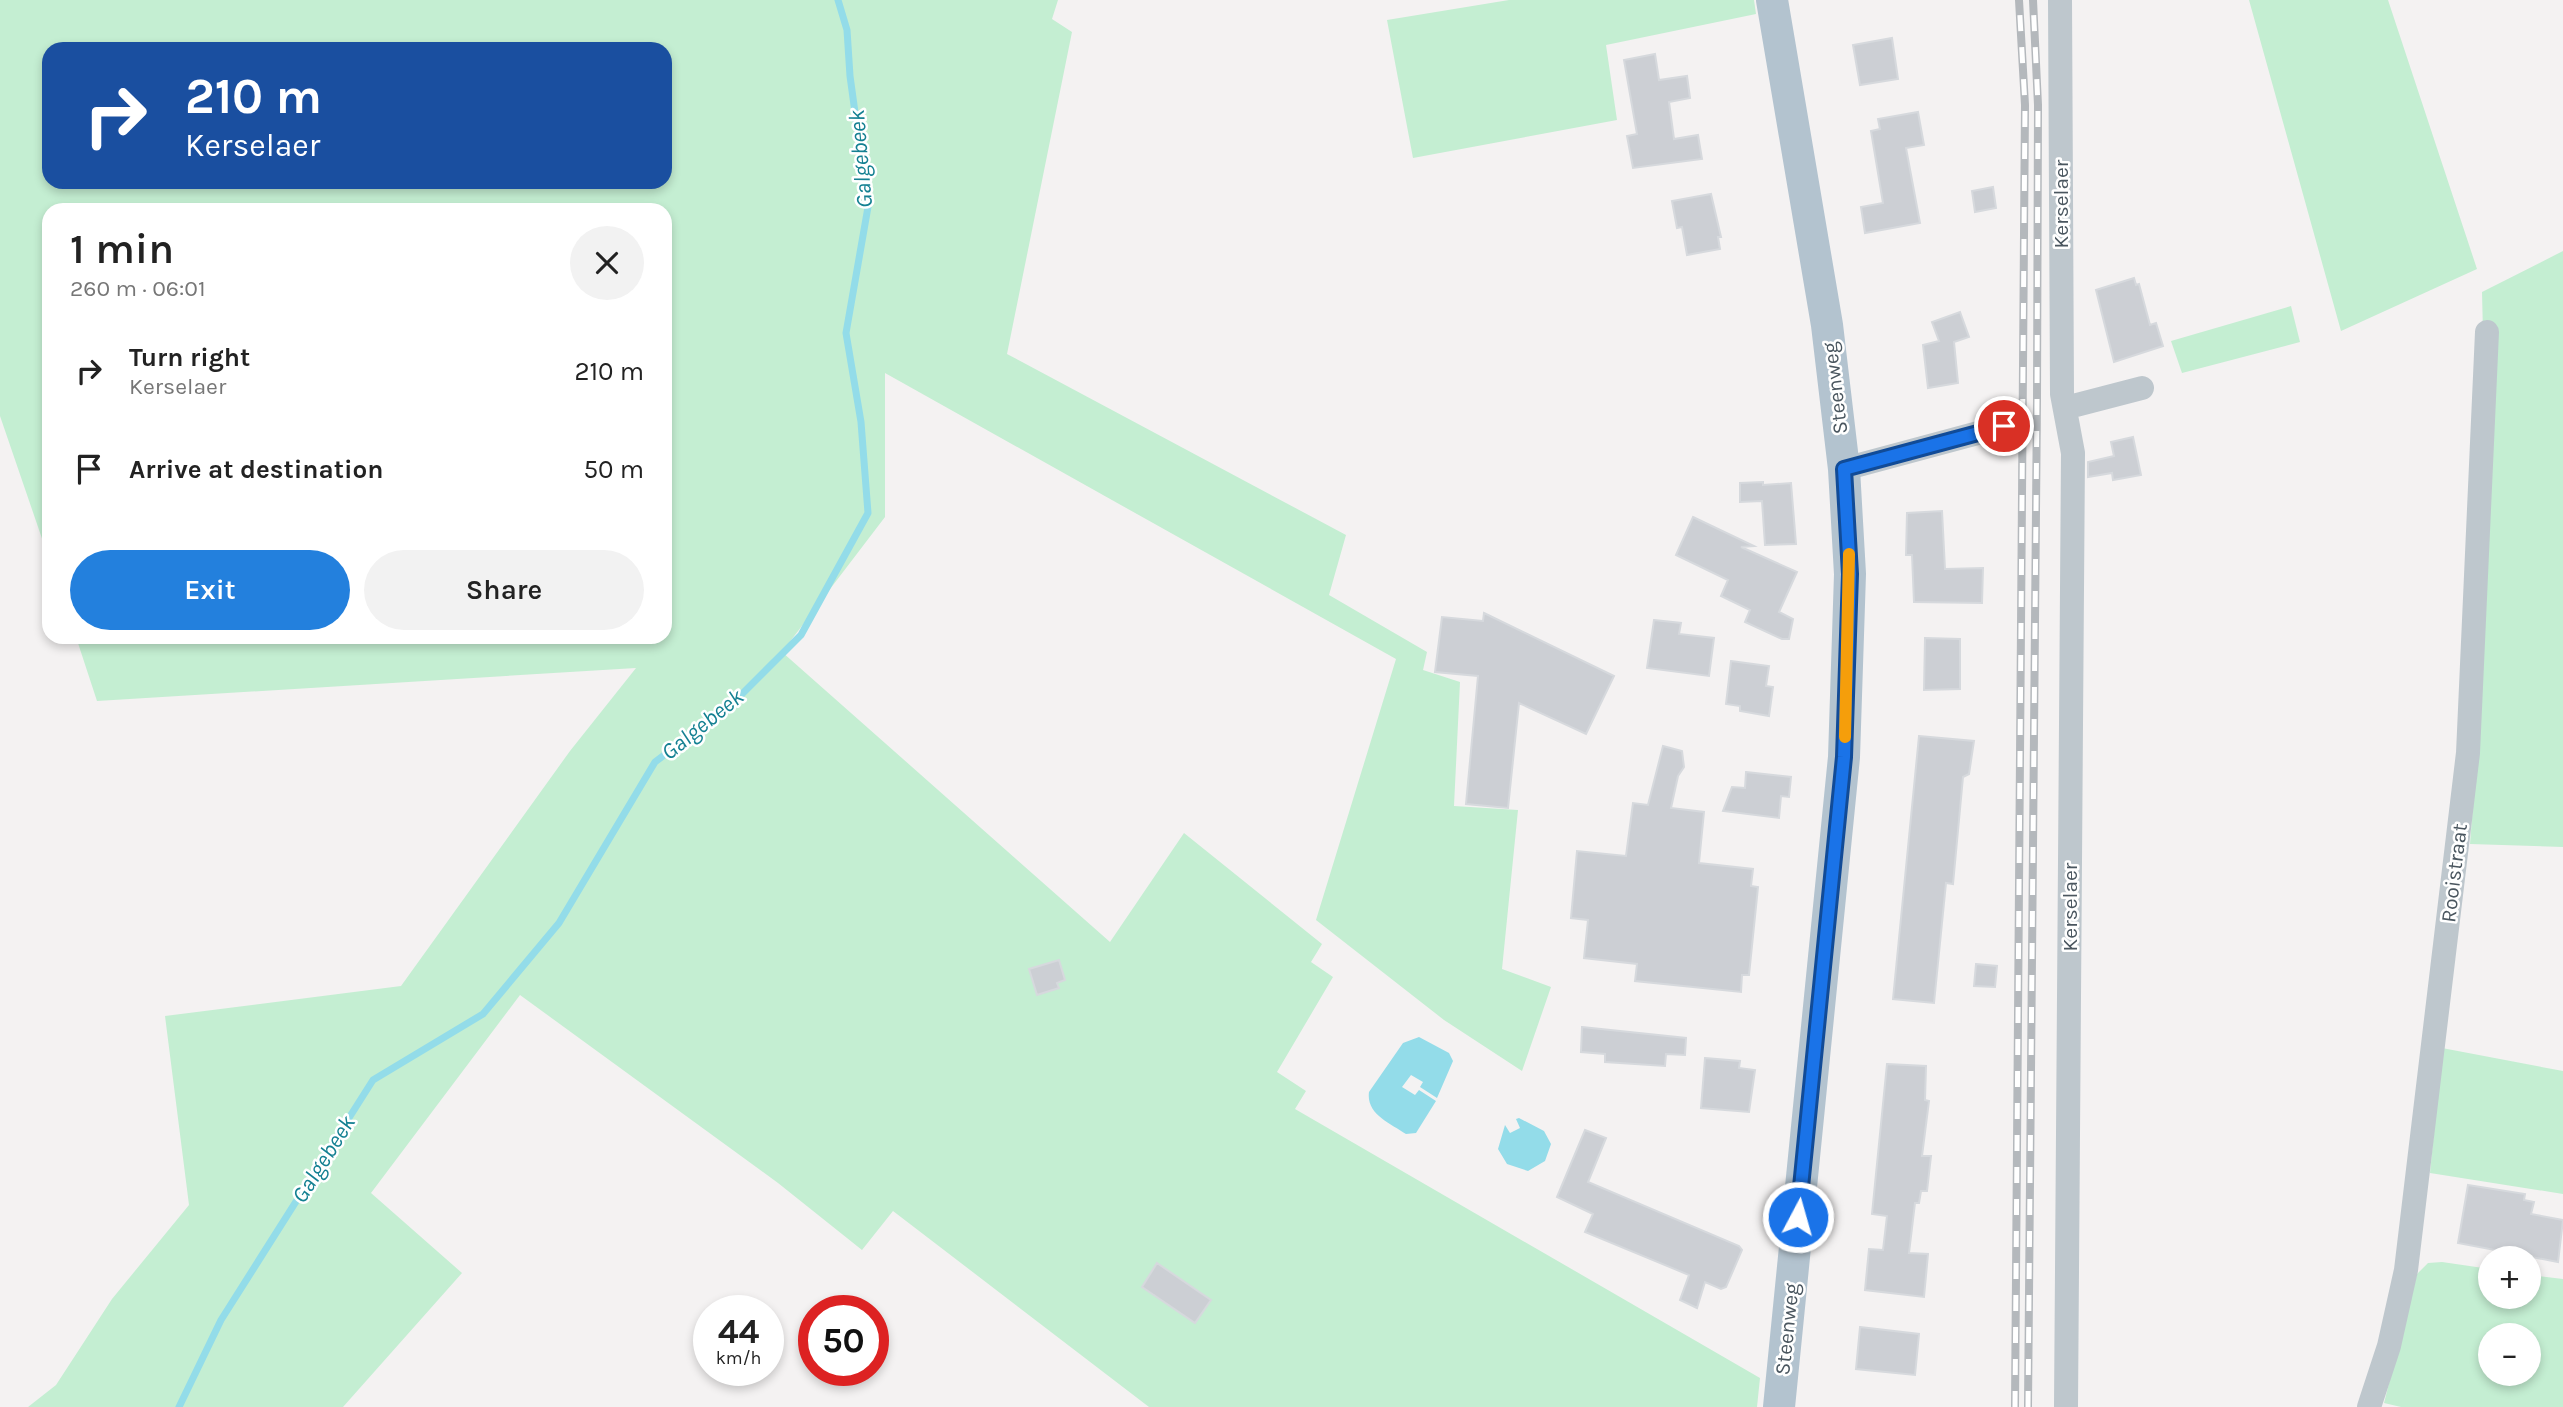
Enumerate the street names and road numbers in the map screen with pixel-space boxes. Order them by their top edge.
street label: Kerselaer [2049,159,2073,248]
street label: Steenweg [1817,340,1853,435]
street label: Rooistraat [2436,822,2472,924]
street label: Kerselaer [2058,862,2082,951]
street label: Steenweg [1770,1282,1804,1376]

